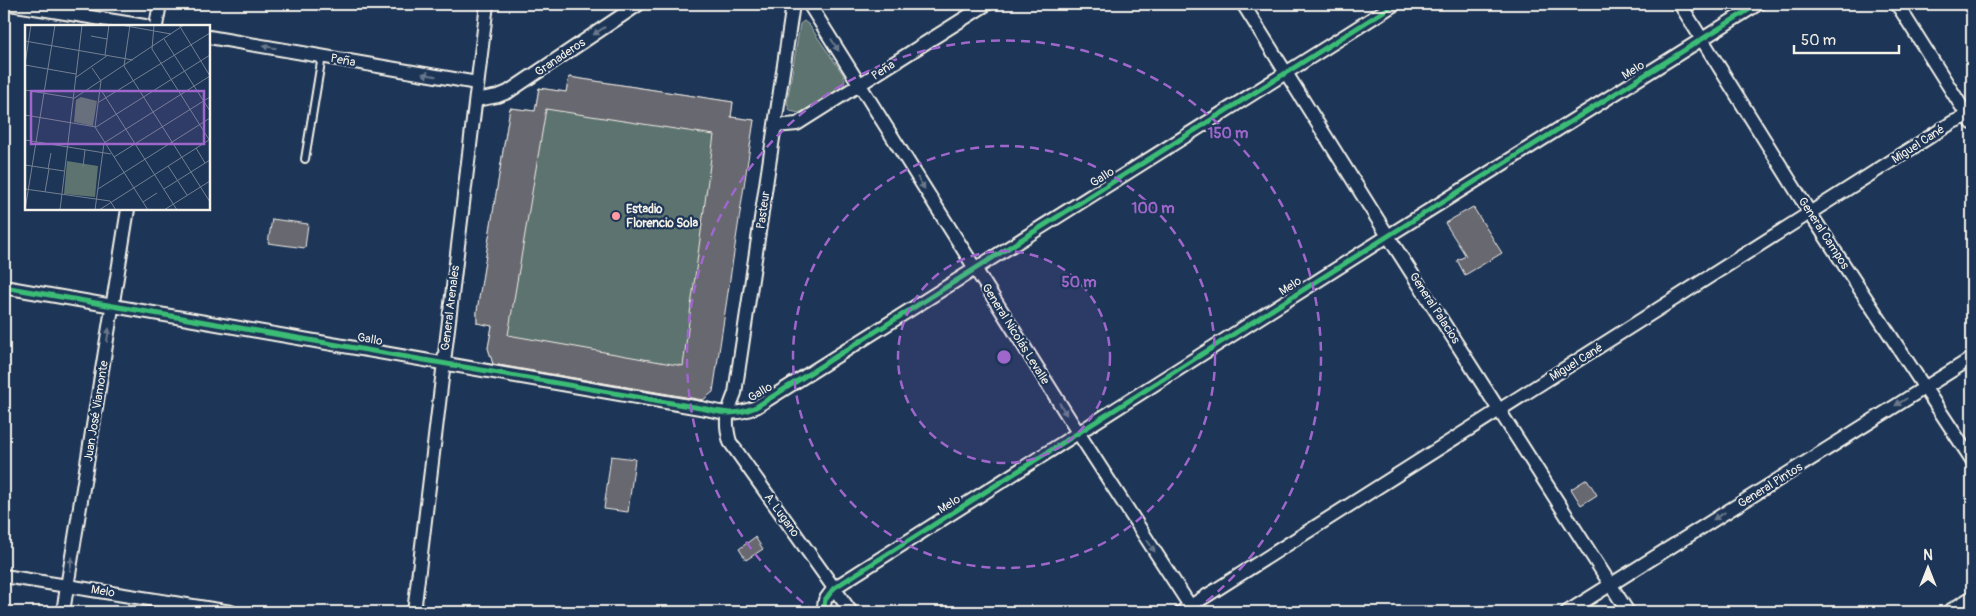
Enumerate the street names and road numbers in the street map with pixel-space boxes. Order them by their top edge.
street label: Granaderos [532,35,589,80]
street label: Peña [329,51,357,70]
street label: Peña [869,57,898,84]
street label: Melo [1619,57,1648,83]
street label: Miguel Cané [1889,122,1948,167]
street label: Gallo [1087,164,1118,191]
street label: Pasteur [753,189,774,230]
street label: General Campos [1795,194,1853,273]
street label: General Arenales [438,264,463,351]
street label: General Palacios [1406,270,1464,347]
street label: Melo [1276,273,1305,299]
street label: General Nicolás Levalle [978,281,1053,388]
street label: Gallo [356,330,384,349]
street label: Miguel Cané [1547,340,1606,385]
street label: Juan José Viamonte [81,359,112,463]
street label: Gallo [745,379,776,405]
street label: General Pintos [1735,459,1806,511]
street label: A. Lugano [761,490,803,541]
street label: Melo [935,491,964,517]
street label: Melo [90,582,116,601]

